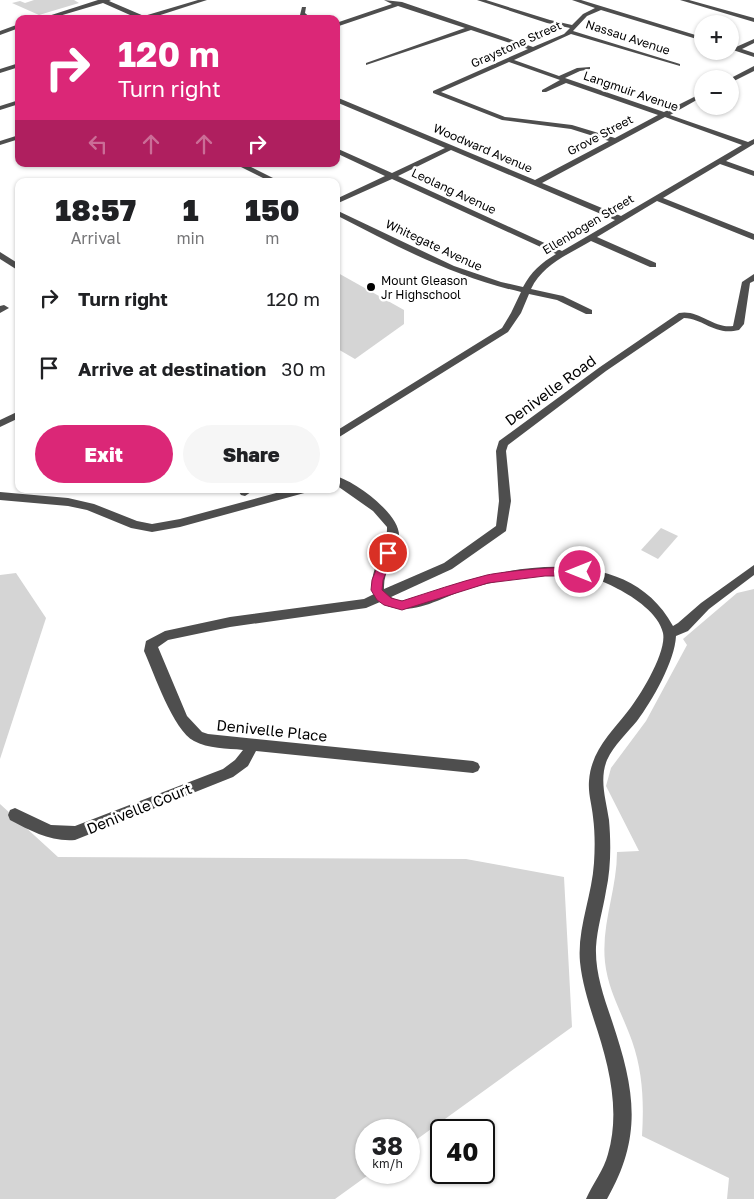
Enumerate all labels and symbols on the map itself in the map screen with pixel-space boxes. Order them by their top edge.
street label: Nassau Avenue [584,16,672,58]
street label: Graystone Street [468,17,564,71]
street label: Langmuir Avenue [581,68,681,114]
street label: Grove Street [565,111,635,159]
street label: Woodward Avenue [431,120,535,176]
street label: Leolang Avenue [409,165,499,217]
street label: Ellenbogen Street [540,191,637,257]
street label: Whitegate Avenue [383,216,485,274]
place label: Mount Gleason Jr Highschool [381,273,468,302]
marker: Mount Gleason Jr Highschool [365,281,377,293]
street label: Denivelle Road [501,351,599,429]
pin [367,532,409,574]
position arrow [553,545,605,597]
street label: Denivelle Place [216,715,328,745]
street label: Denivelle Court [84,779,194,837]
speed limit sign: 40 [430,1119,495,1184]

